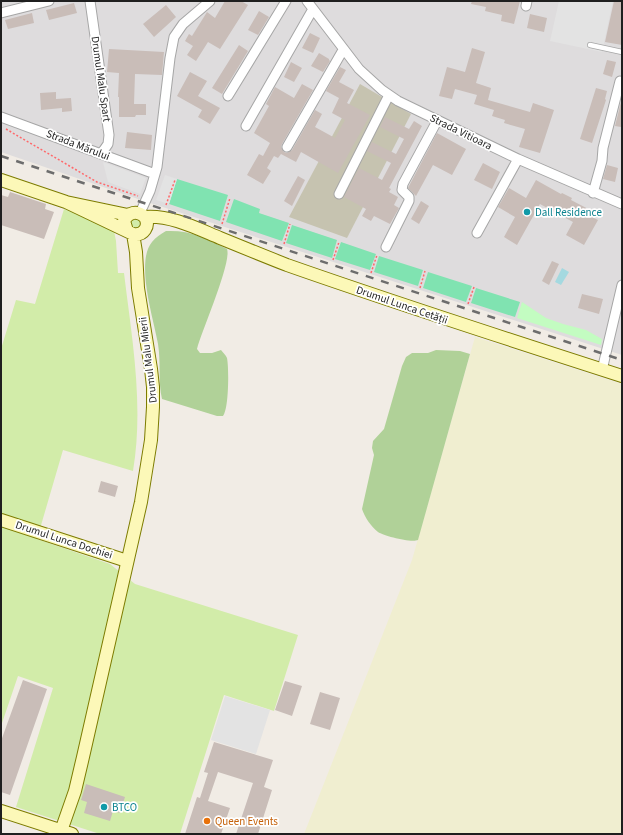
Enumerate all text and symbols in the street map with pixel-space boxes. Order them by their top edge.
street label: Drumul Malu Spart [88,35,114,123]
street label: Strada Vitioara [427,110,495,154]
street label: Strada Mărului [44,126,112,164]
place label: Dall Residence [535,205,602,220]
marker: Dall Residence [522,207,532,217]
street label: Drumul Lunca Cetății [354,282,450,328]
street label: Drumul Malu Mierii [135,316,161,404]
street label: Drumul Lunca Dochiei [14,517,114,563]
place label: BTCO [112,800,137,815]
marker: BTCO [99,802,109,812]
place label: Queen Events [215,814,278,829]
marker: Queen Events [202,816,212,826]

